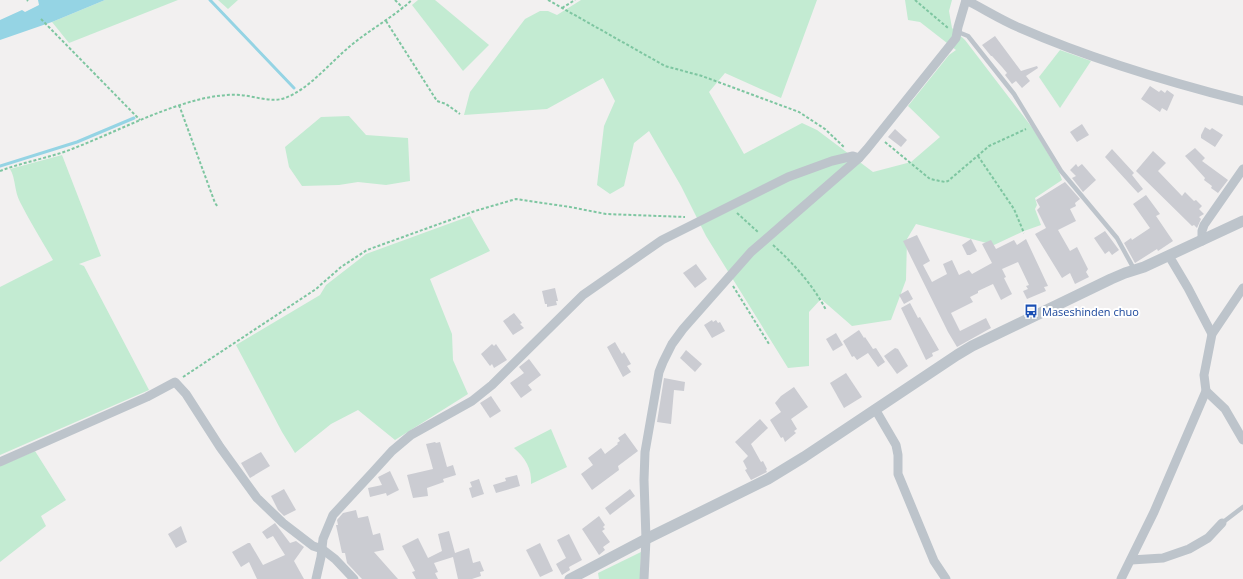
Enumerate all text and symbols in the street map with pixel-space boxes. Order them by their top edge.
bus stop icon: Maseshinden chuo [1023,303,1039,319]
place label: Maseshinden chuo [1042,304,1139,319]

